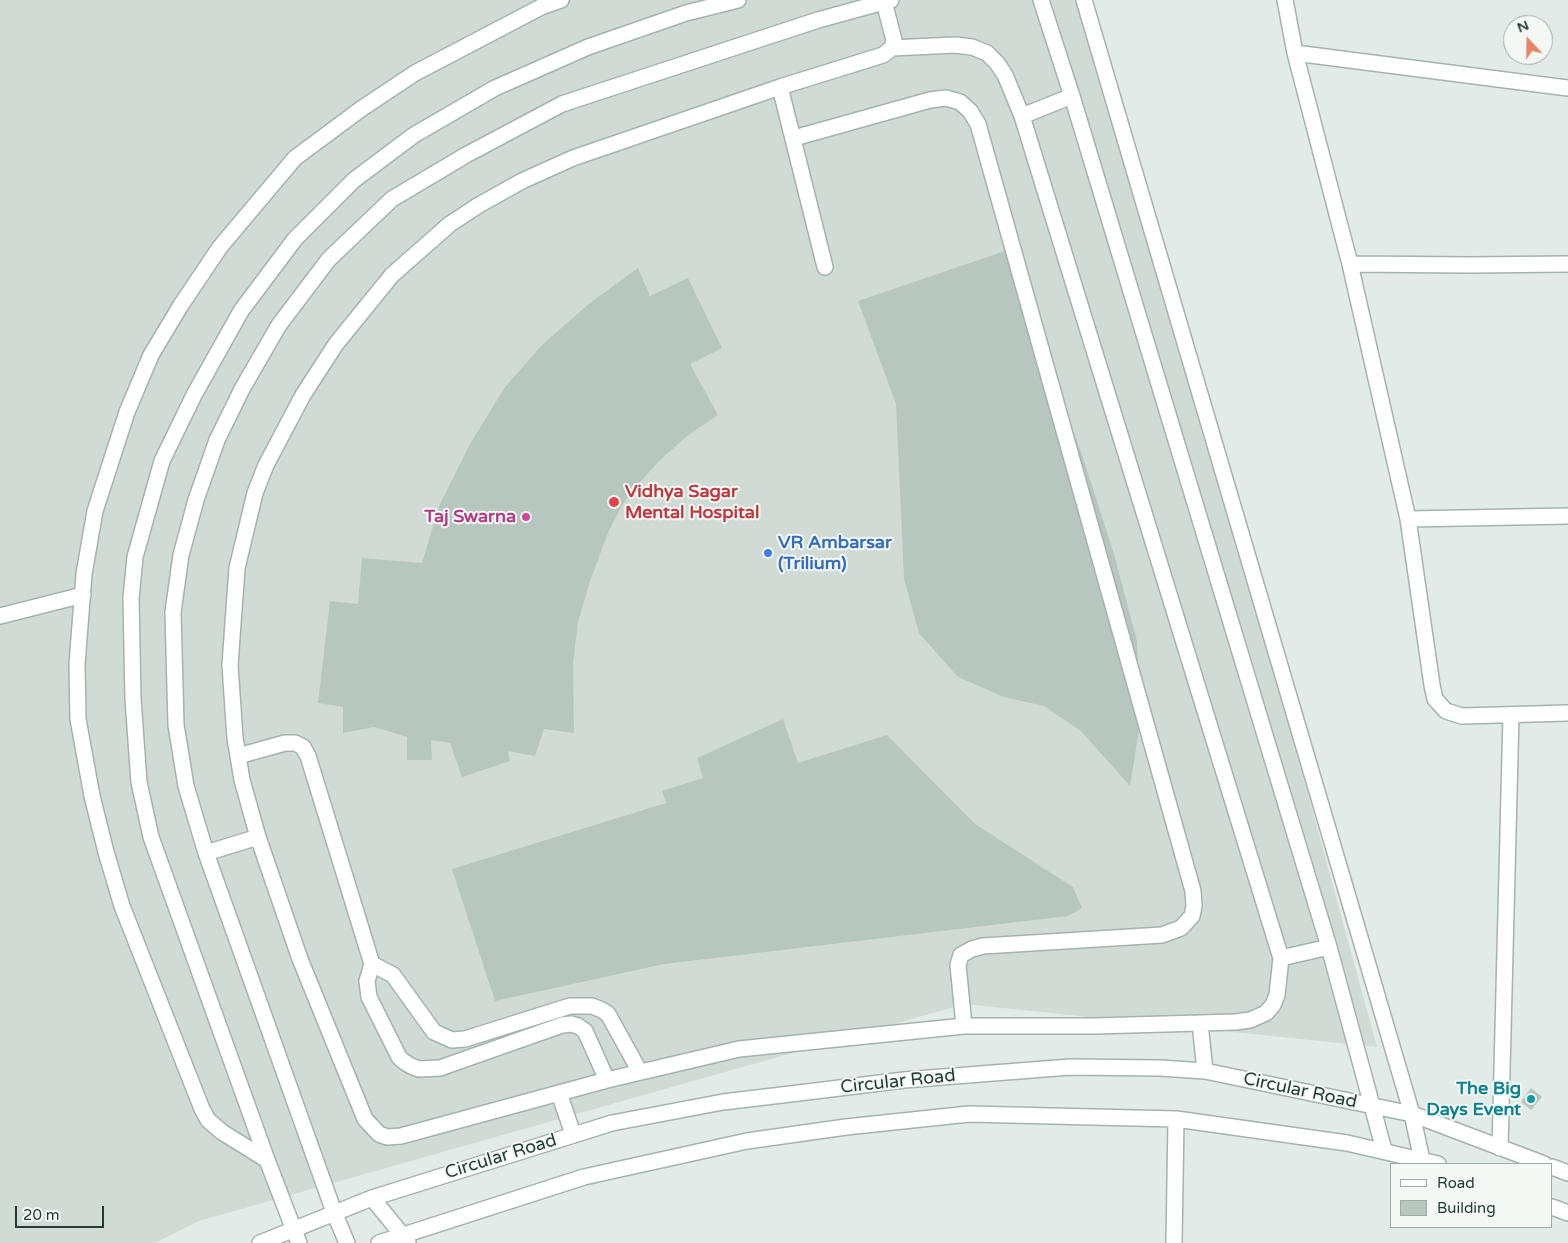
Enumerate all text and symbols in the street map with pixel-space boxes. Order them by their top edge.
north arrow [1503,15,1553,65]
text: N [1515,17,1531,36]
place label: Vidhya Sagar Mental Hospital [625,481,759,524]
marker: Vidhya Sagar Mental Hospital [607,495,621,509]
place label: Taj Swarna [424,506,516,528]
marker: Taj Swarna [520,511,532,523]
place label: VR Ambarsar (Trilium) [778,532,892,574]
marker: VR Ambarsar (Trilium) [762,547,774,559]
street label: Circular Road [839,1065,957,1099]
street label: Circular Road [1241,1068,1359,1114]
place label: The Big Days Event [1426,1078,1521,1120]
marker: The Big Days Event [1525,1093,1537,1105]
street label: Circular Road [443,1130,559,1184]
legend [1390,1163,1553,1228]
text: Road [1437,1174,1475,1192]
scale bar [18,1196,106,1228]
text: Building [1437,1199,1496,1217]
text: 20 m [23,1206,60,1224]

